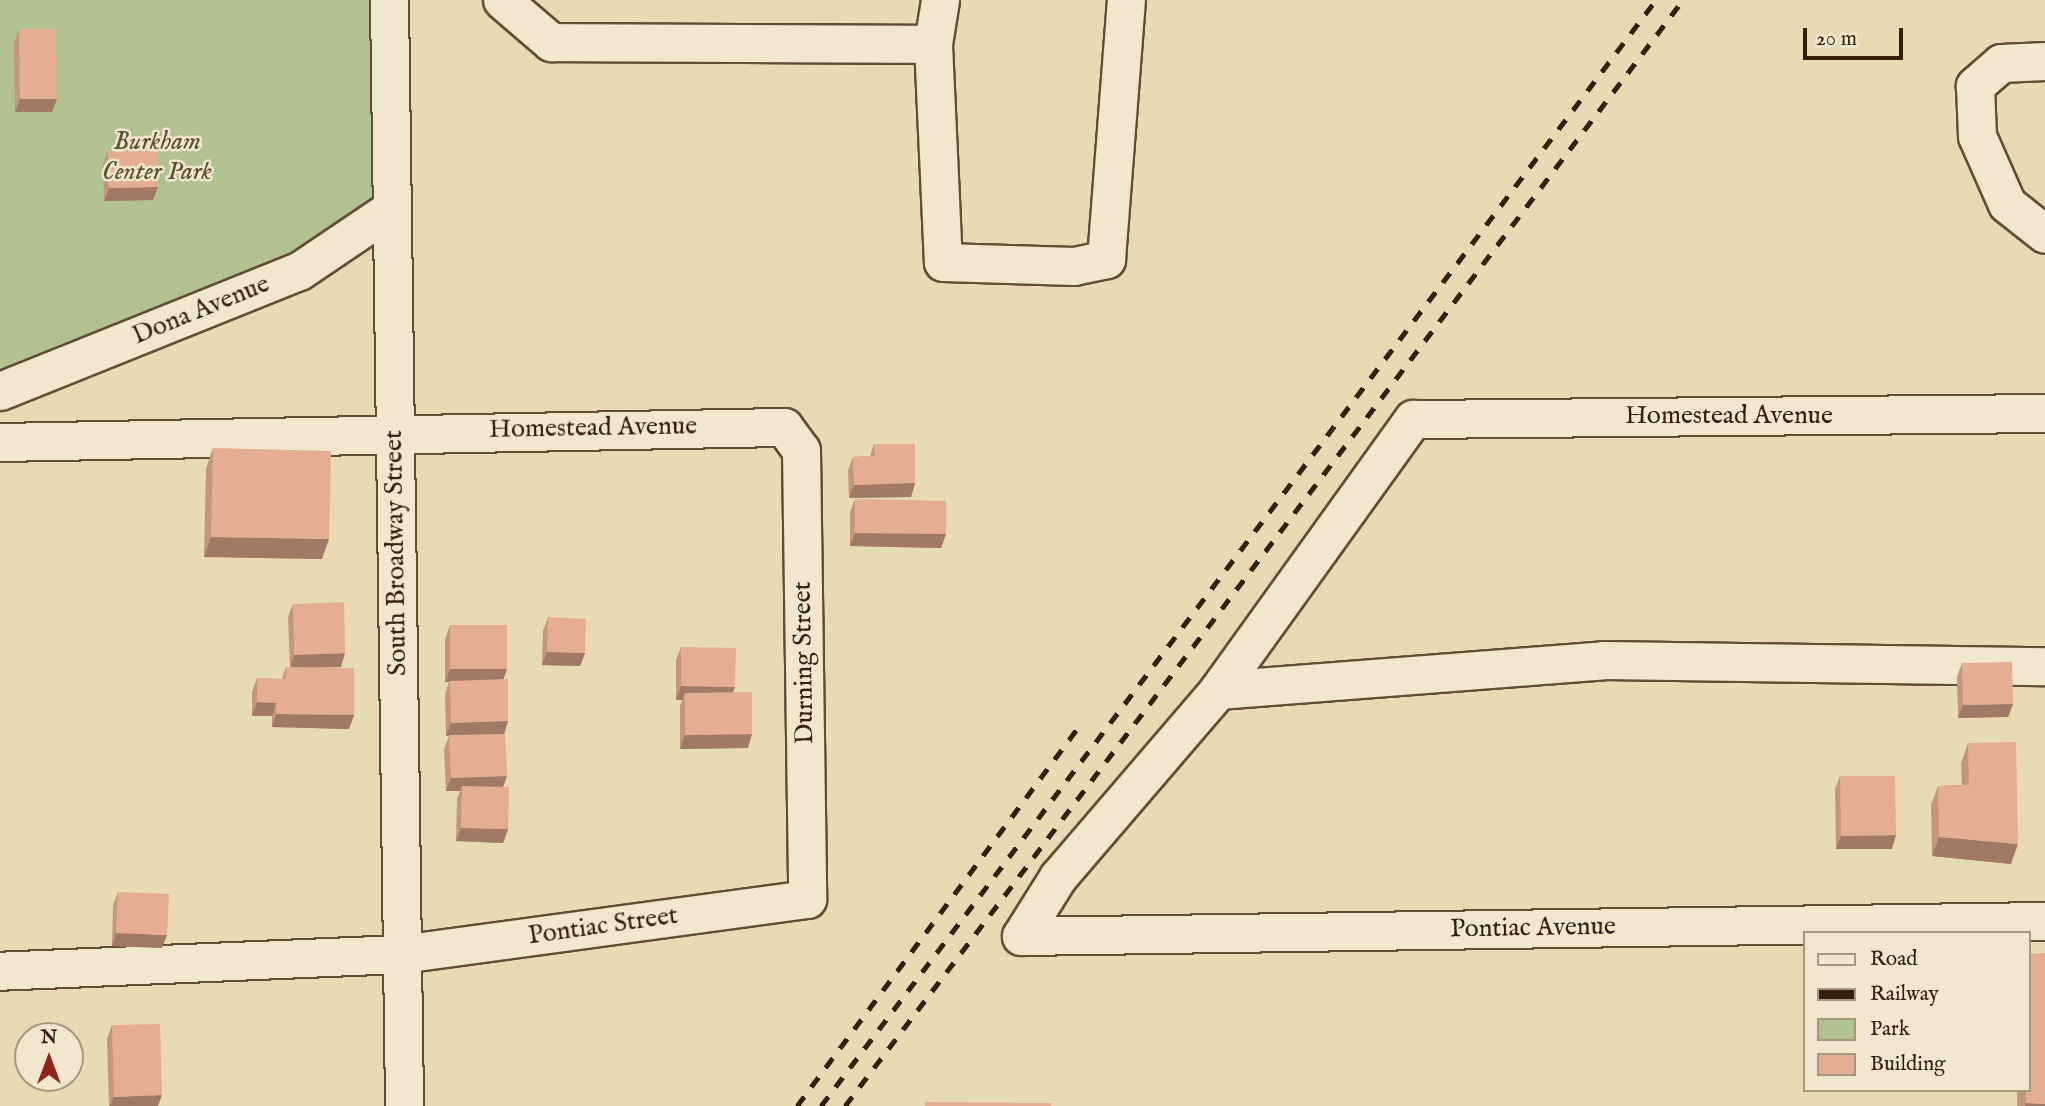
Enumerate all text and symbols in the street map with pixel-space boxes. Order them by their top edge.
scale bar [1807,14,1907,58]
text: 20 m [1816,26,1857,53]
park label: Burkham Center Park [102,126,212,188]
street label: Dona Avenue [128,268,274,352]
street label: Homestead Avenue [1625,400,1833,432]
street label: Homestead Avenue [489,411,697,445]
street label: South Broadway Street [378,430,414,676]
street label: Durning Street [787,581,821,745]
street label: Pontiac Street [526,900,680,952]
street label: Pontiac Avenue [1450,911,1616,945]
legend [1804,931,2031,1092]
text: Road [1870,946,1917,973]
text: Railway [1870,981,1939,1008]
text: Park [1870,1016,1910,1043]
north arrow [14,1022,84,1092]
text: N [41,1026,57,1050]
text: Building [1870,1051,1945,1078]

